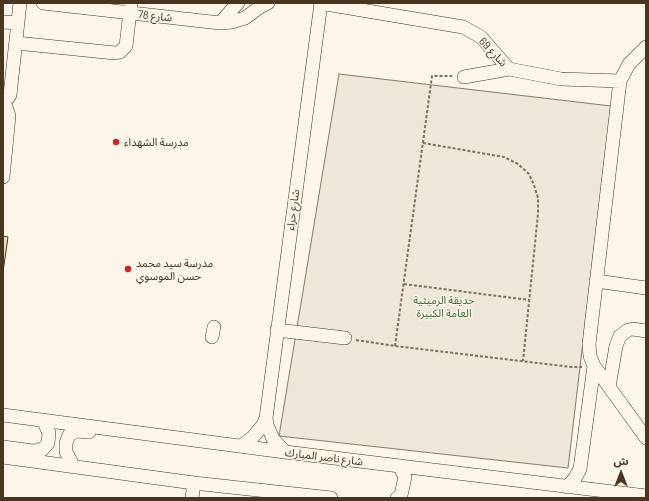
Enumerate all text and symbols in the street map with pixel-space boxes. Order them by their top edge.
street label: شارع 78 [137,8,173,24]
street label: شارع 69 [476,35,510,69]
place label: مدرسة الشهداء [124,135,189,149]
marker: مدرسة الشهداء [111,137,121,147]
street label: شارع حراء [284,189,302,231]
place label: مدرسة سيد محمد حسن الموسوي [136,256,213,282]
marker: مدرسة سيد محمد حسن الموسوي [123,264,133,274]
park label: حديقة الرميثية العامة الكبيرة [413,293,475,319]
street label: شارع ناصر المبارك [284,446,364,468]
north arrow [601,453,641,493]
text: ش [613,454,629,467]

